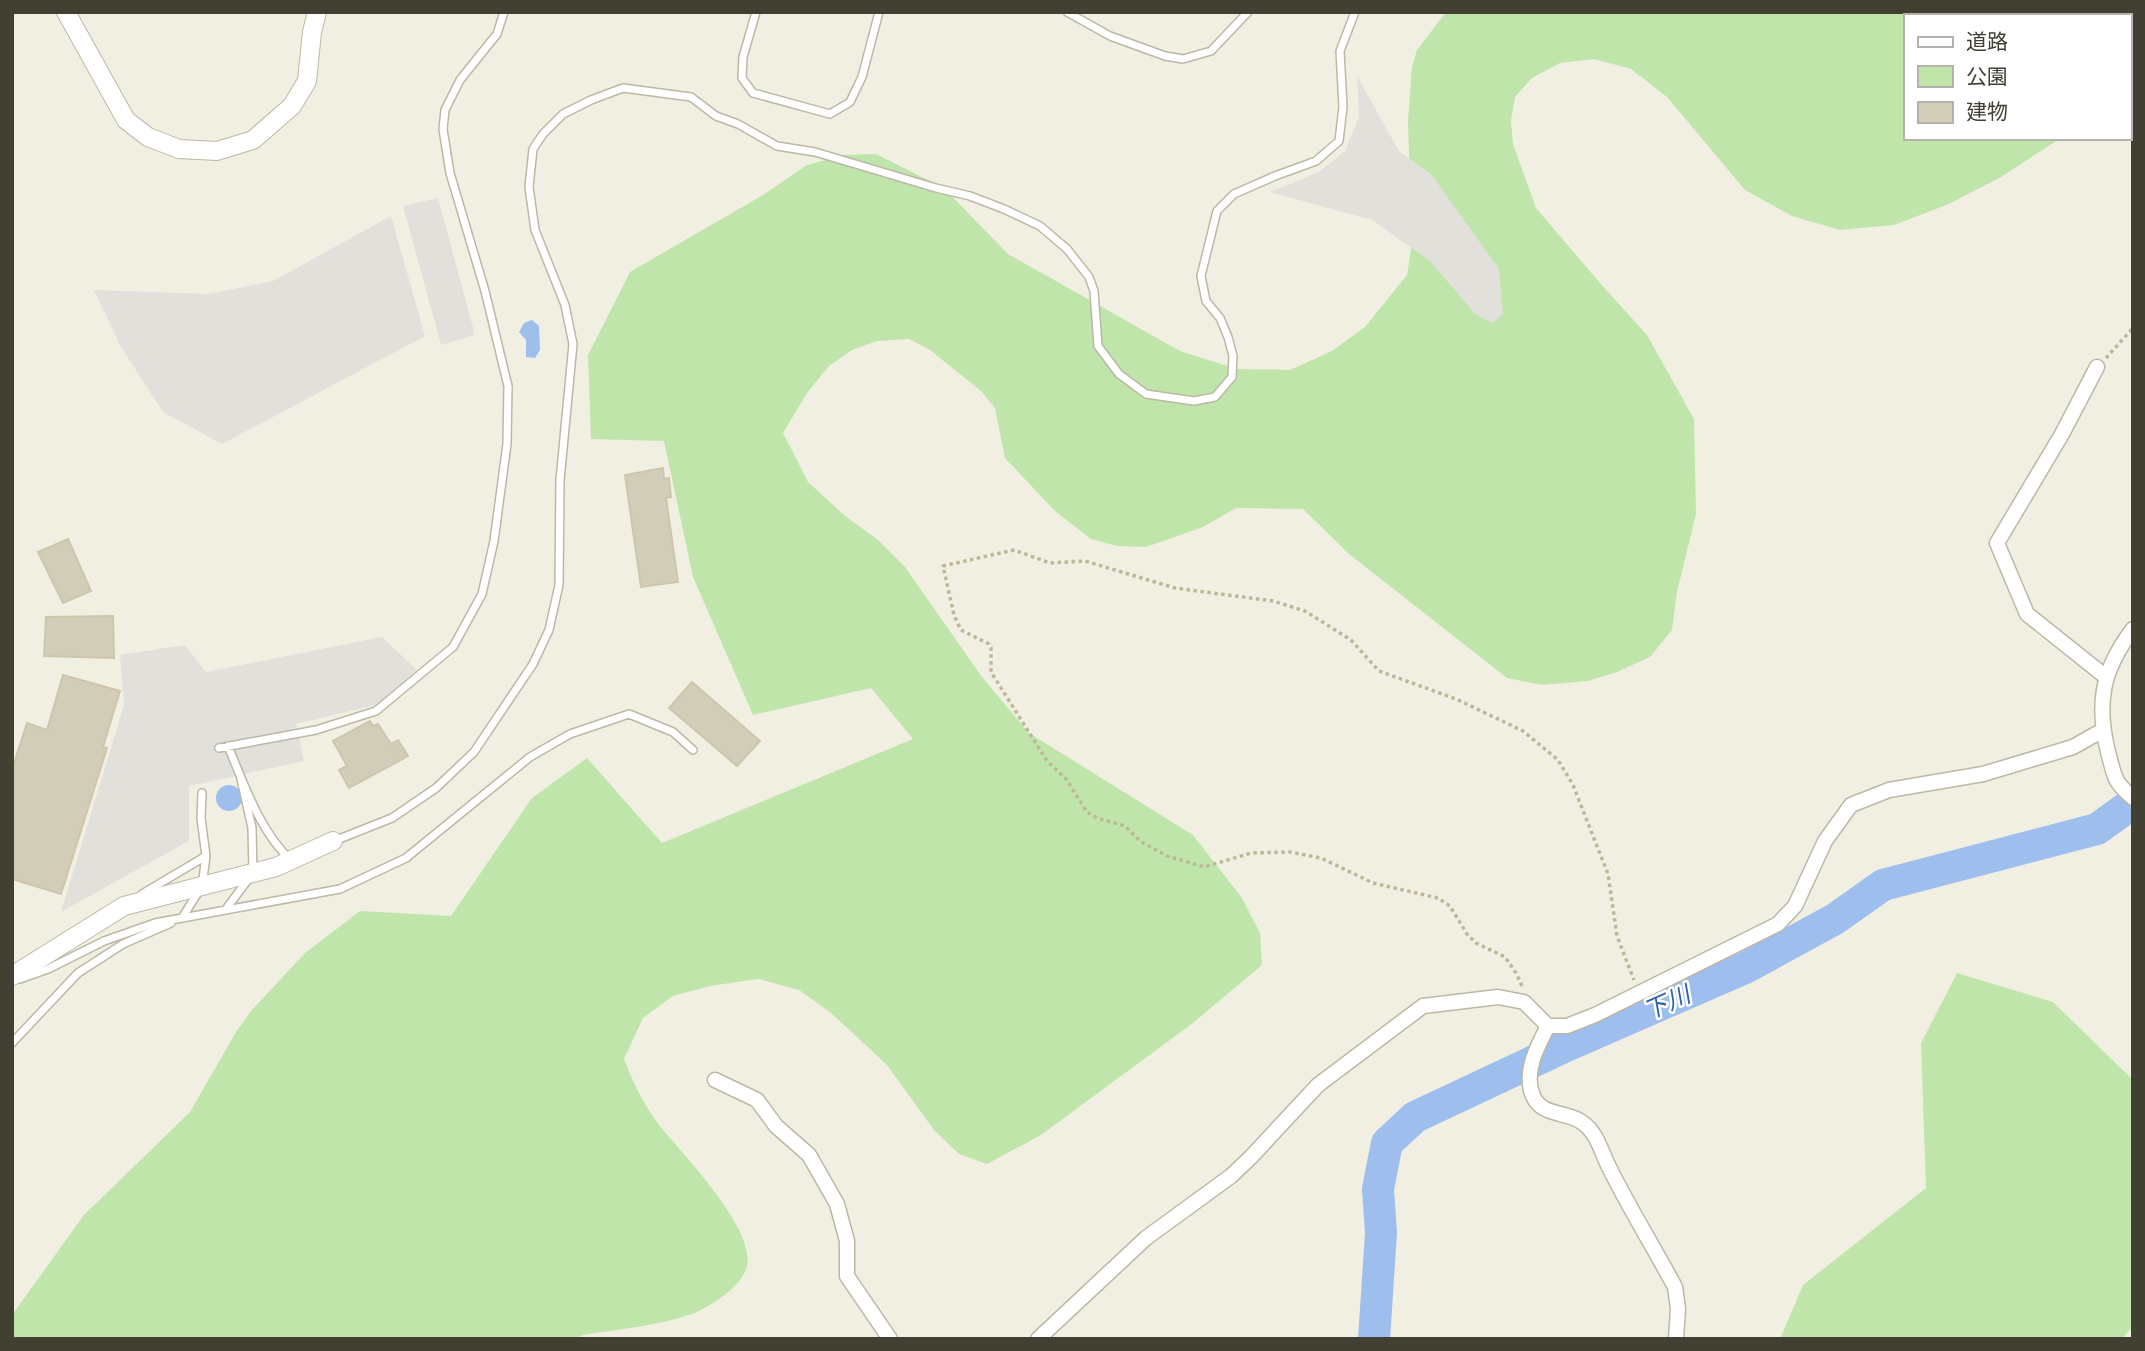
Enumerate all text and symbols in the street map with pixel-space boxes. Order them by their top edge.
legend [1904,14,2131,140]
text: 道路 [1966,27,2008,55]
text: 公園 [1966,62,2008,90]
text: 建物 [1966,97,2008,125]
water label: 下川 [1638,976,1698,1026]

